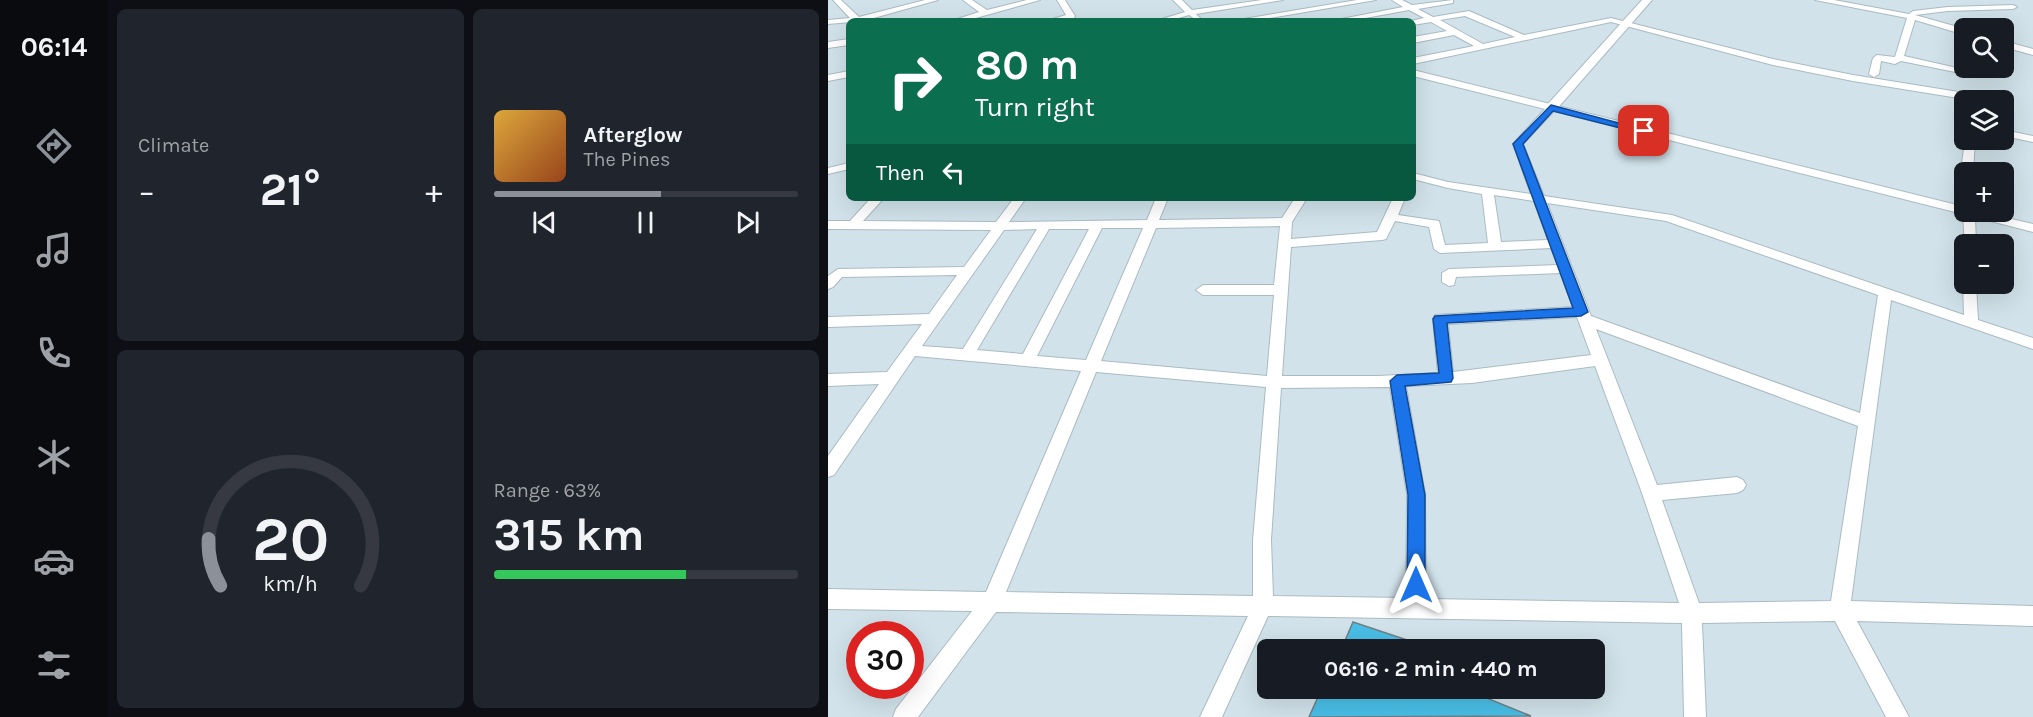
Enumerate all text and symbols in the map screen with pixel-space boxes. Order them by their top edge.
map controls [1954,18,2014,294]
button: search [1954,18,2014,78]
text: 06:14 [21,31,87,63]
text: 80 m [975,40,1079,90]
icon: right [876,42,954,120]
button: layers [1954,90,2014,150]
text: Turn right [975,91,1095,123]
pin [1618,105,1669,156]
icon: arrive [1627,114,1660,147]
text: Afterglow [584,122,683,148]
icon: directions [33,125,75,167]
text: Climate [138,134,209,157]
text: The Pines [584,148,670,171]
icon: left [937,156,970,189]
text: Then [876,160,925,186]
button: + [1954,162,2014,222]
text: 21° [260,164,321,216]
text: − [138,172,155,210]
text: + [425,172,442,210]
icon: previous [528,206,561,239]
icon: pause [629,206,662,239]
icon: next [731,206,764,239]
icon: music [33,229,75,271]
button: − [1954,234,2014,294]
icon: phone [33,332,75,374]
icon: climate [33,436,75,478]
text: Range · 63% [494,479,601,502]
text: 20 [252,503,329,576]
text: 315 km [494,509,644,561]
icon: car [33,540,75,582]
position arrow [1384,553,1448,617]
text: km/h [263,571,317,596]
speed limit sign: 30 [846,621,924,699]
icon: filters [33,644,75,686]
text: 06:16 · 2 min · 440 m [1324,656,1538,682]

